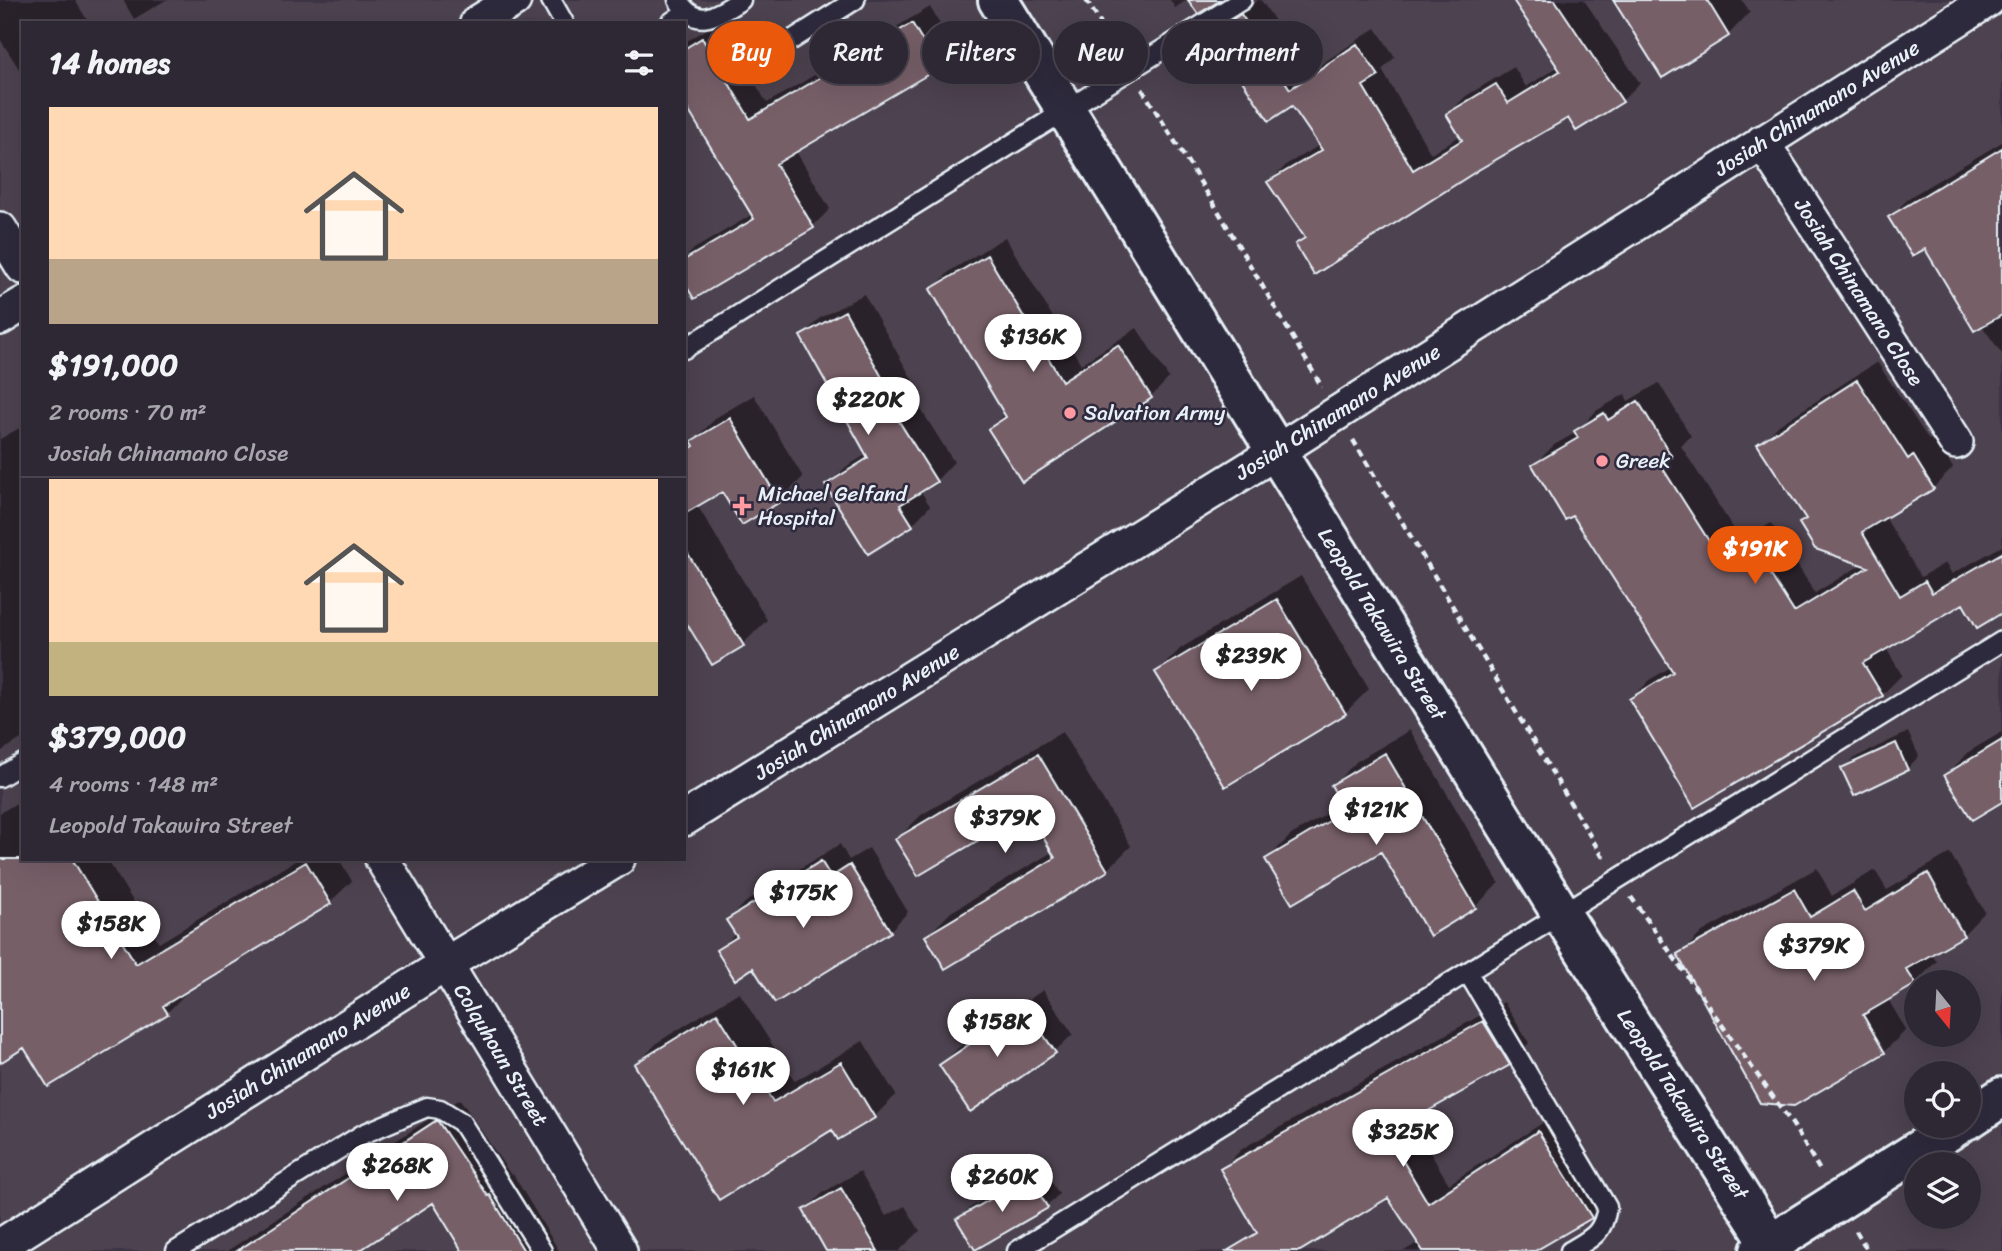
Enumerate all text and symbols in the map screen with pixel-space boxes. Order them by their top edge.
chip: Buy [707,21,795,84]
chip: Rent [809,21,908,84]
chip: Filters [922,21,1040,84]
chip: New [1054,21,1148,84]
chip: Apartment [1162,21,1323,84]
street label: Josiah Chinamano Avenue [1706,29,1928,187]
text: 14 homes [49,36,170,90]
icon: filters [620,44,658,82]
icon: home [291,153,417,279]
street label: Josiah Chinamano Close [1783,189,1934,394]
pin: $136K [984,314,1082,374]
text: $136K [1000,316,1066,357]
street label: Josiah Chinamano Avenue [1227,333,1449,491]
text: $191,000 [49,338,178,392]
pin: $220K [819,378,917,437]
text: $220K [833,379,903,420]
text: 2 rooms · 70 m² [49,392,207,433]
place label: Salvation Army [1084,394,1225,432]
marker: Salvation Army [1062,405,1078,421]
text: Josiah Chinamano Close [49,433,288,474]
place label: Greek [1616,442,1670,480]
marker: Greek [1594,453,1610,469]
place label: Michael Gelfand Hospital [758,475,908,537]
marker: Michael Gelfand Hospital [732,496,752,516]
street label: Leopold Takawira Street [1307,520,1458,730]
icon: home [291,525,417,651]
pin: $191K [1706,526,1804,586]
text: $191K [1723,528,1787,569]
street label: Josiah Chinamano Avenue [746,633,968,791]
pin: $239K [1202,634,1300,693]
text: $239K [1216,635,1286,676]
text: $379,000 [49,710,186,764]
text: 4 rooms · 148 m² [49,764,218,805]
pin: $121K [1327,788,1425,847]
text: $121K [1345,789,1407,830]
pin: $379K [956,796,1054,855]
text: $379K [970,797,1040,838]
text: Leopold Takawira Street [49,805,293,846]
pin: $175K [754,870,852,930]
text: $175K [770,872,836,913]
pin: $158K [62,902,160,961]
text: $158K [77,903,145,944]
pin: $379K [1765,923,1863,983]
text: $379K [1779,925,1849,966]
north arrow [1904,970,1981,1046]
map controls [1904,970,1981,1229]
street label: Josiah Chinamano Avenue [197,972,419,1130]
street label: Colquhoun Street [443,976,559,1134]
pin: $158K [948,1000,1046,1059]
street label: Leopold Takawira Street [1606,1000,1760,1209]
text: $158K [963,1001,1031,1042]
pin: $161K [694,1048,792,1107]
text: $161K [712,1049,774,1090]
button: locate [1904,1061,1981,1138]
pin: $325K [1354,1110,1452,1169]
text: $325K [1368,1111,1438,1152]
pin: $268K [348,1144,446,1203]
text: $268K [362,1145,432,1186]
button: layers [1904,1152,1981,1229]
pin: $260K [953,1154,1051,1214]
text: $260K [967,1156,1037,1197]

